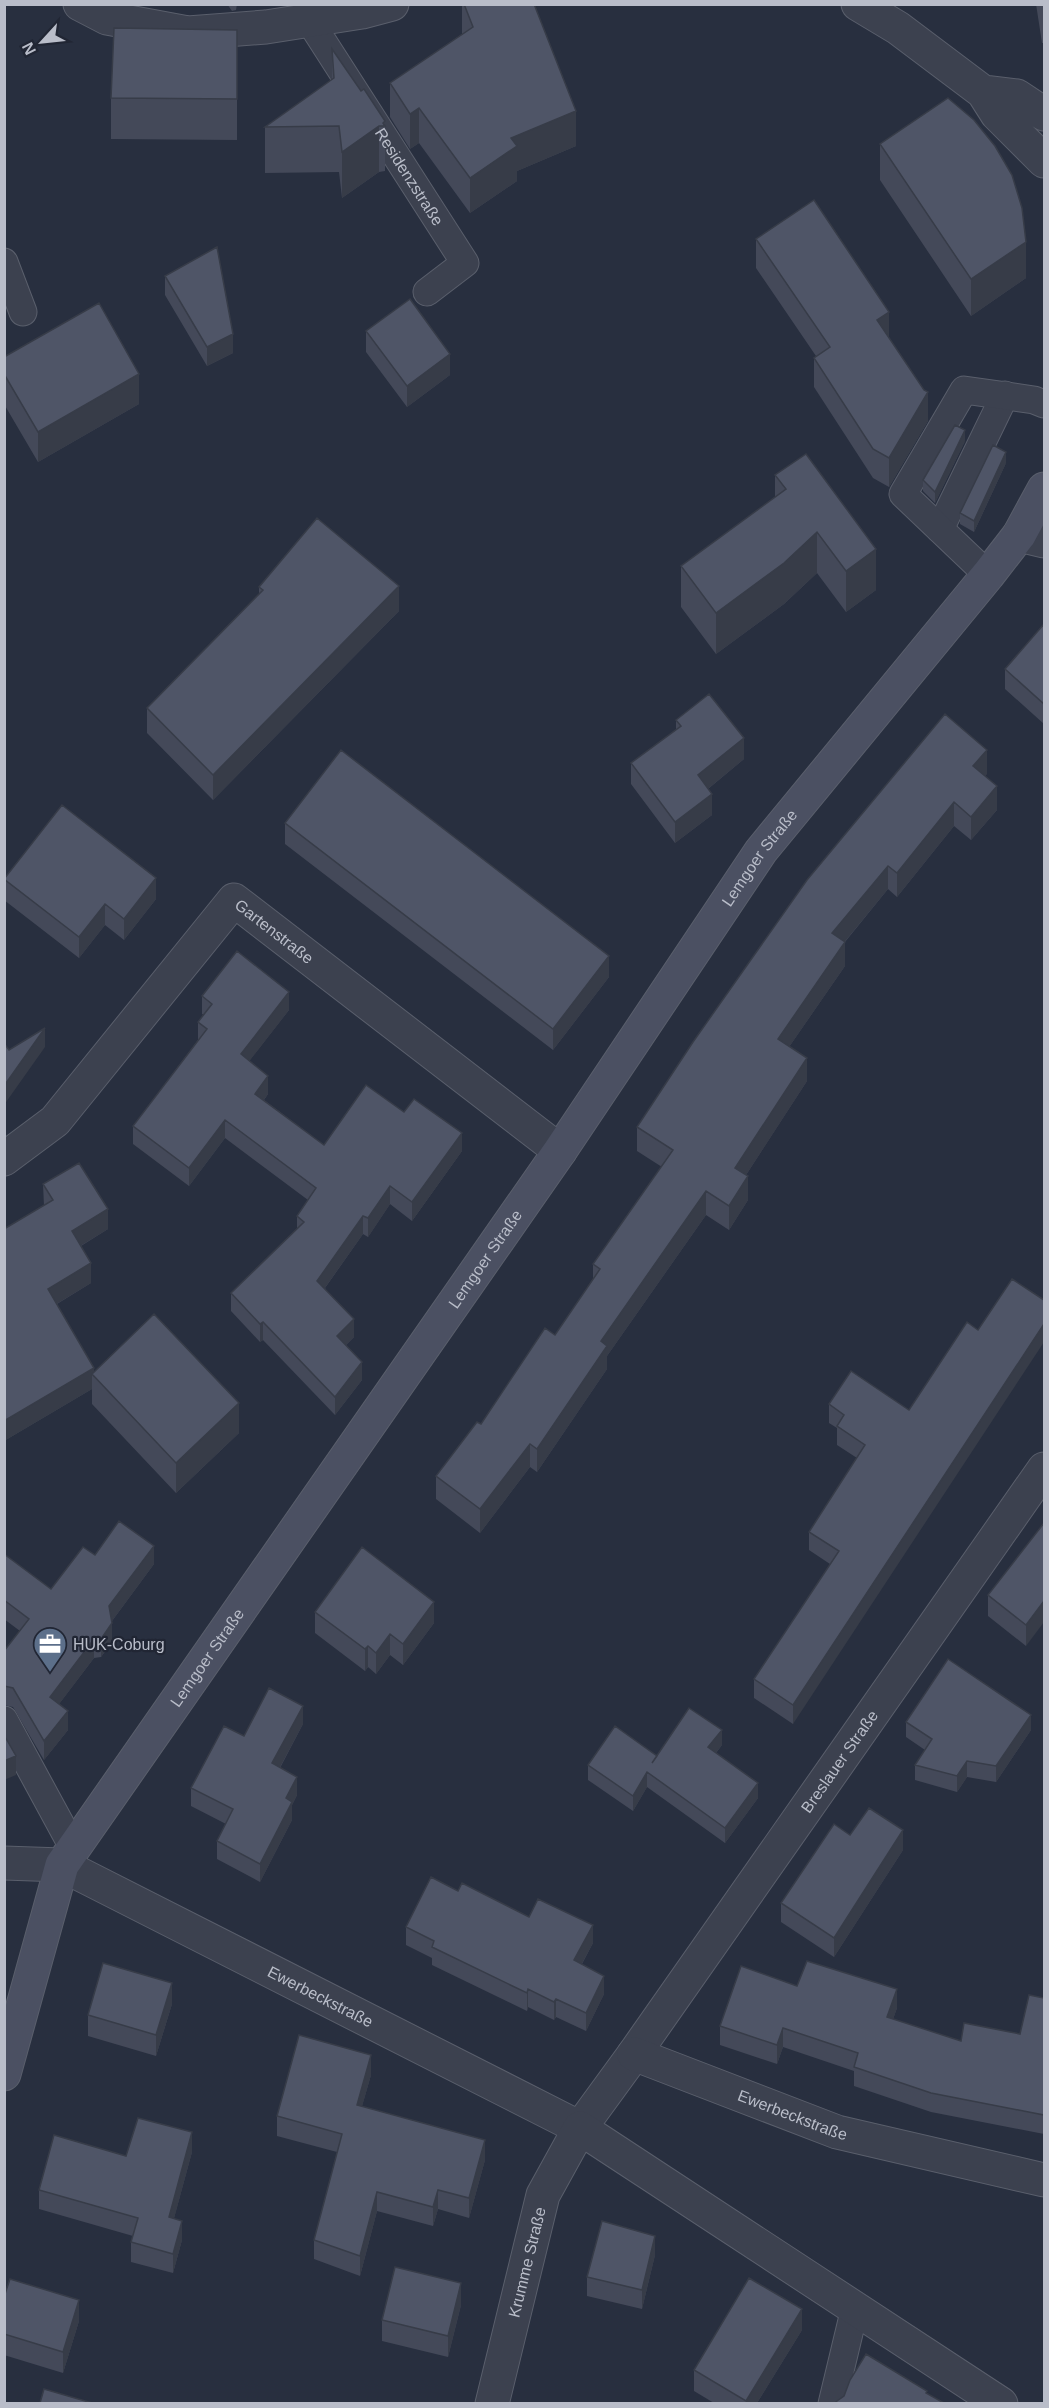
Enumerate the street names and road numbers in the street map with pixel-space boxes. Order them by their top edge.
street label: Residenzstraße [372,125,447,229]
street label: Lemgoer Straße [719,806,801,909]
street label: Gartenstraße [232,896,317,967]
street label: Lemgoer Straße [445,1207,525,1311]
street label: Lemgoer Straße [167,1605,247,1710]
street label: Breslauer Straße [798,1707,881,1816]
street label: Ewerbeckstraße [265,1963,376,2031]
street label: Ewerbeckstraße [735,2087,849,2143]
street label: Krumme Straße [505,2205,549,2319]

